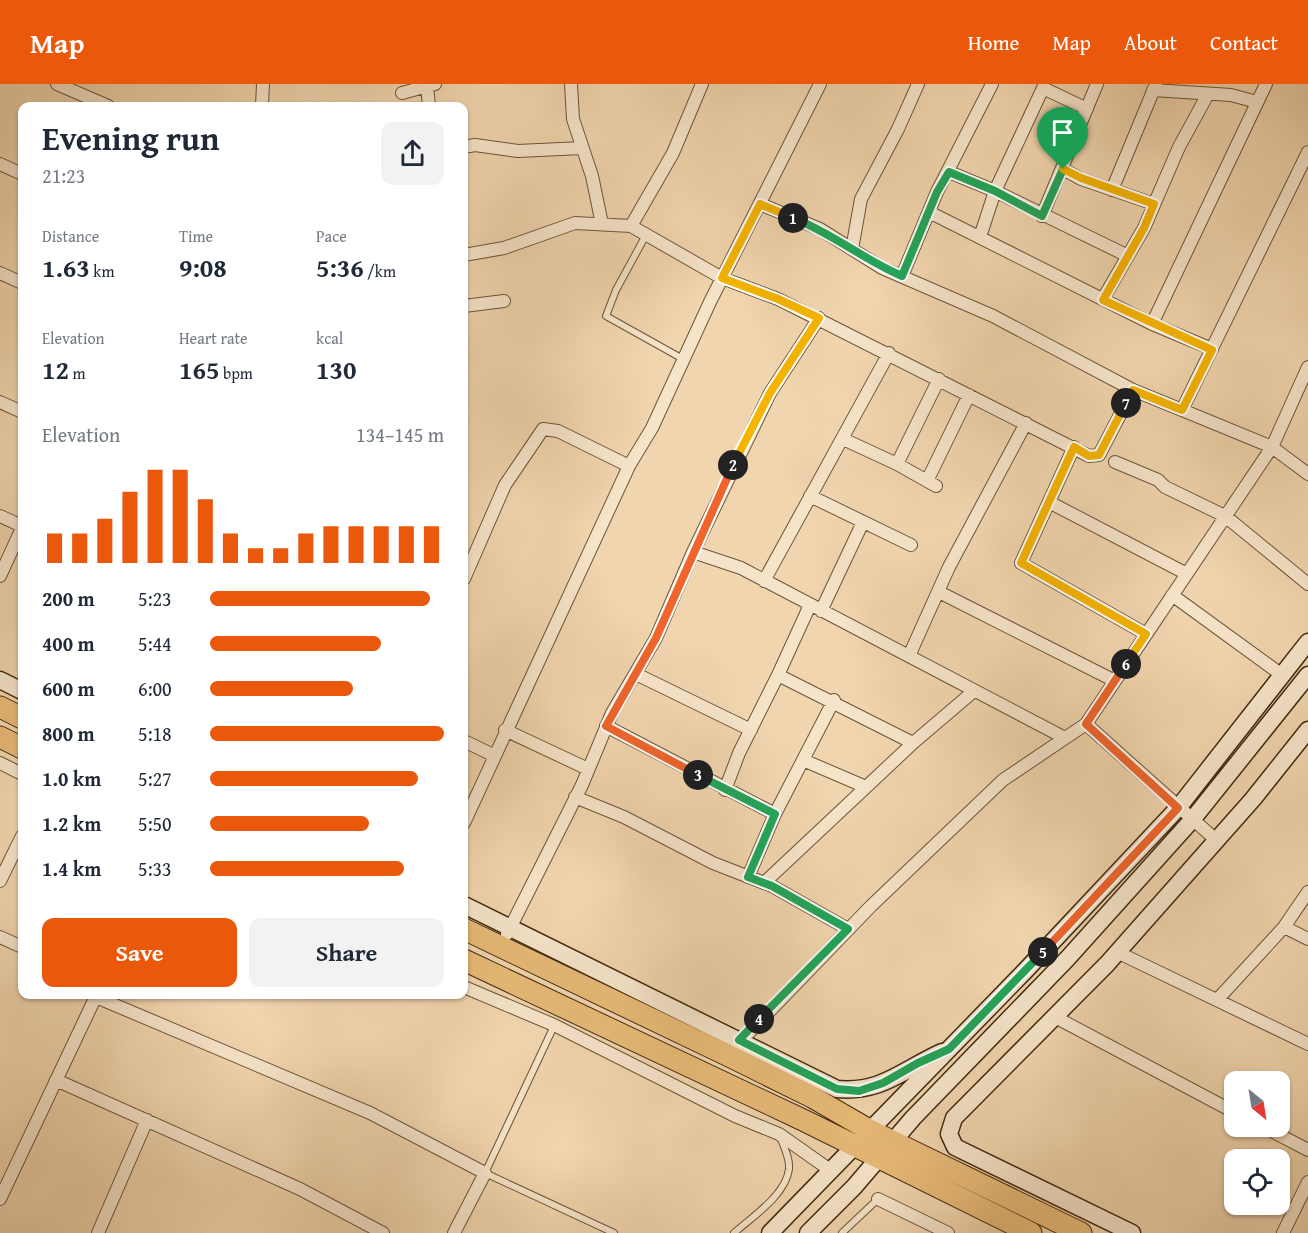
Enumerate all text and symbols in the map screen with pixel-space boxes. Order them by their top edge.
text: Map [30,22,84,63]
text: Home [968,27,1019,58]
text: Map [1052,27,1091,58]
text: About [1124,27,1177,58]
text: Contact [1210,27,1278,58]
pin [1037,107,1088,169]
text: Evening run [42,114,219,162]
icon: arrive [1046,116,1079,149]
button: share [381,122,444,185]
text: 21:23 [42,161,85,190]
pin: 1 [778,203,808,233]
text: 1 [789,206,797,230]
text: Distance [42,224,99,248]
text: Time [179,224,213,248]
text: Pace [316,224,347,248]
text: 1.63 [42,248,90,287]
text: 9:08 [179,248,227,287]
text: 5:36 [316,248,364,287]
text: km [90,259,114,283]
text: /km [364,259,396,283]
text: Elevation [42,326,105,350]
text: Heart rate [179,326,248,350]
text: kcal [316,326,343,350]
text: 12 [42,350,69,389]
text: 165 [179,350,219,389]
text: 130 [316,350,356,389]
text: m [69,361,86,385]
text: bpm [219,361,253,385]
pin: 7 [1111,388,1141,418]
text: 7 [1122,391,1130,415]
text: Elevation [42,420,120,449]
text: 134–145 m [356,420,444,449]
pin: 2 [718,450,748,480]
text: 2 [729,453,737,477]
text: 200 m [42,584,95,613]
text: 5:23 [138,584,172,613]
text: 400 m [42,629,95,658]
text: 5:44 [138,629,172,658]
pin: 6 [1111,649,1141,679]
text: 6 [1122,652,1130,676]
text: 600 m [42,674,95,703]
text: 6:00 [138,674,172,703]
text: 800 m [42,719,95,748]
text: 5:18 [138,719,172,748]
pin: 3 [683,760,713,790]
text: 3 [694,763,702,787]
text: 1.0 km [42,764,101,793]
text: 5:27 [138,764,172,793]
text: 1.2 km [42,809,101,838]
text: 5:50 [138,809,172,838]
text: 1.4 km [42,854,101,883]
text: 5:33 [138,854,172,883]
button: Save [42,918,237,987]
button: Share [249,918,444,987]
pin: 5 [1028,937,1058,967]
text: 5 [1039,940,1047,964]
pin: 4 [744,1004,774,1034]
text: 4 [755,1007,763,1031]
north arrow [1224,1071,1290,1137]
map controls [1224,1071,1290,1215]
button: locate [1224,1149,1290,1215]

